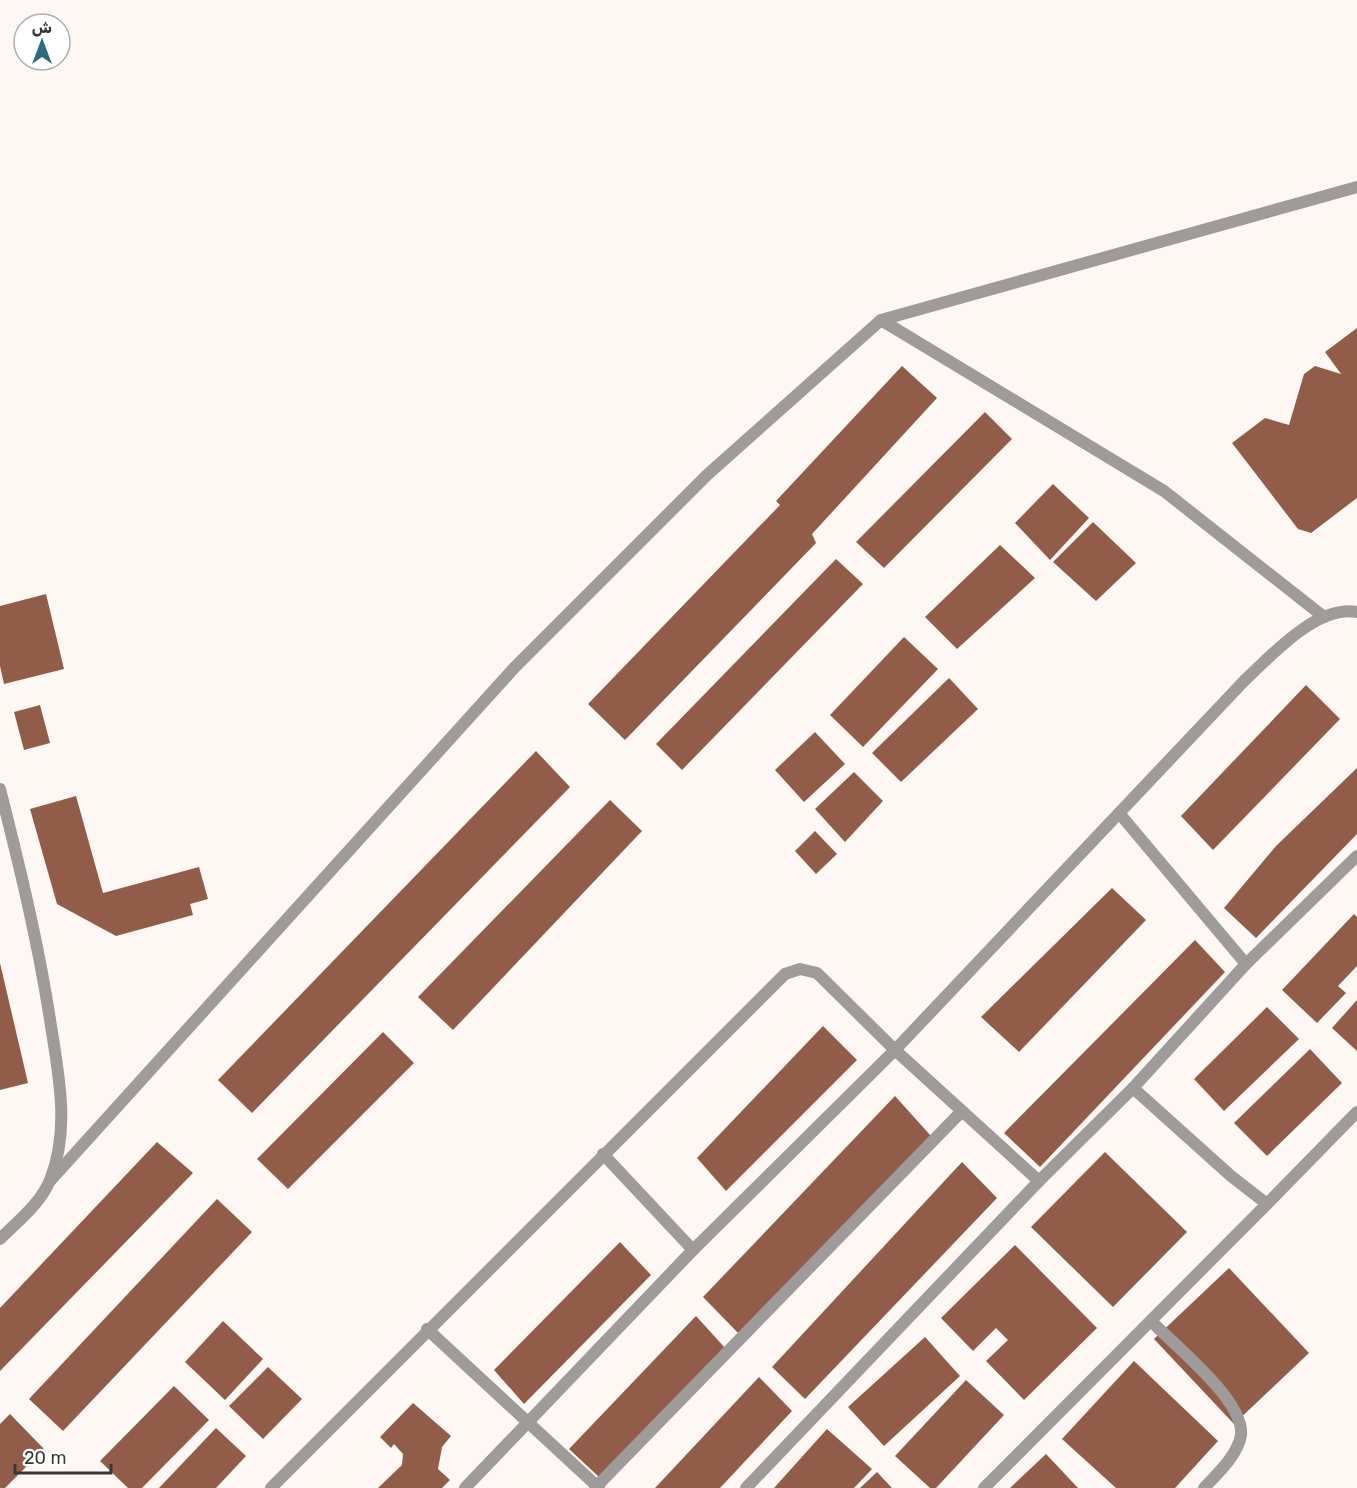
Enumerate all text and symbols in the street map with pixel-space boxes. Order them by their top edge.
north arrow [12,12,72,72]
text: ش [32,18,52,37]
scale bar [15,1437,111,1475]
text: 20 m [24,1447,66,1469]

